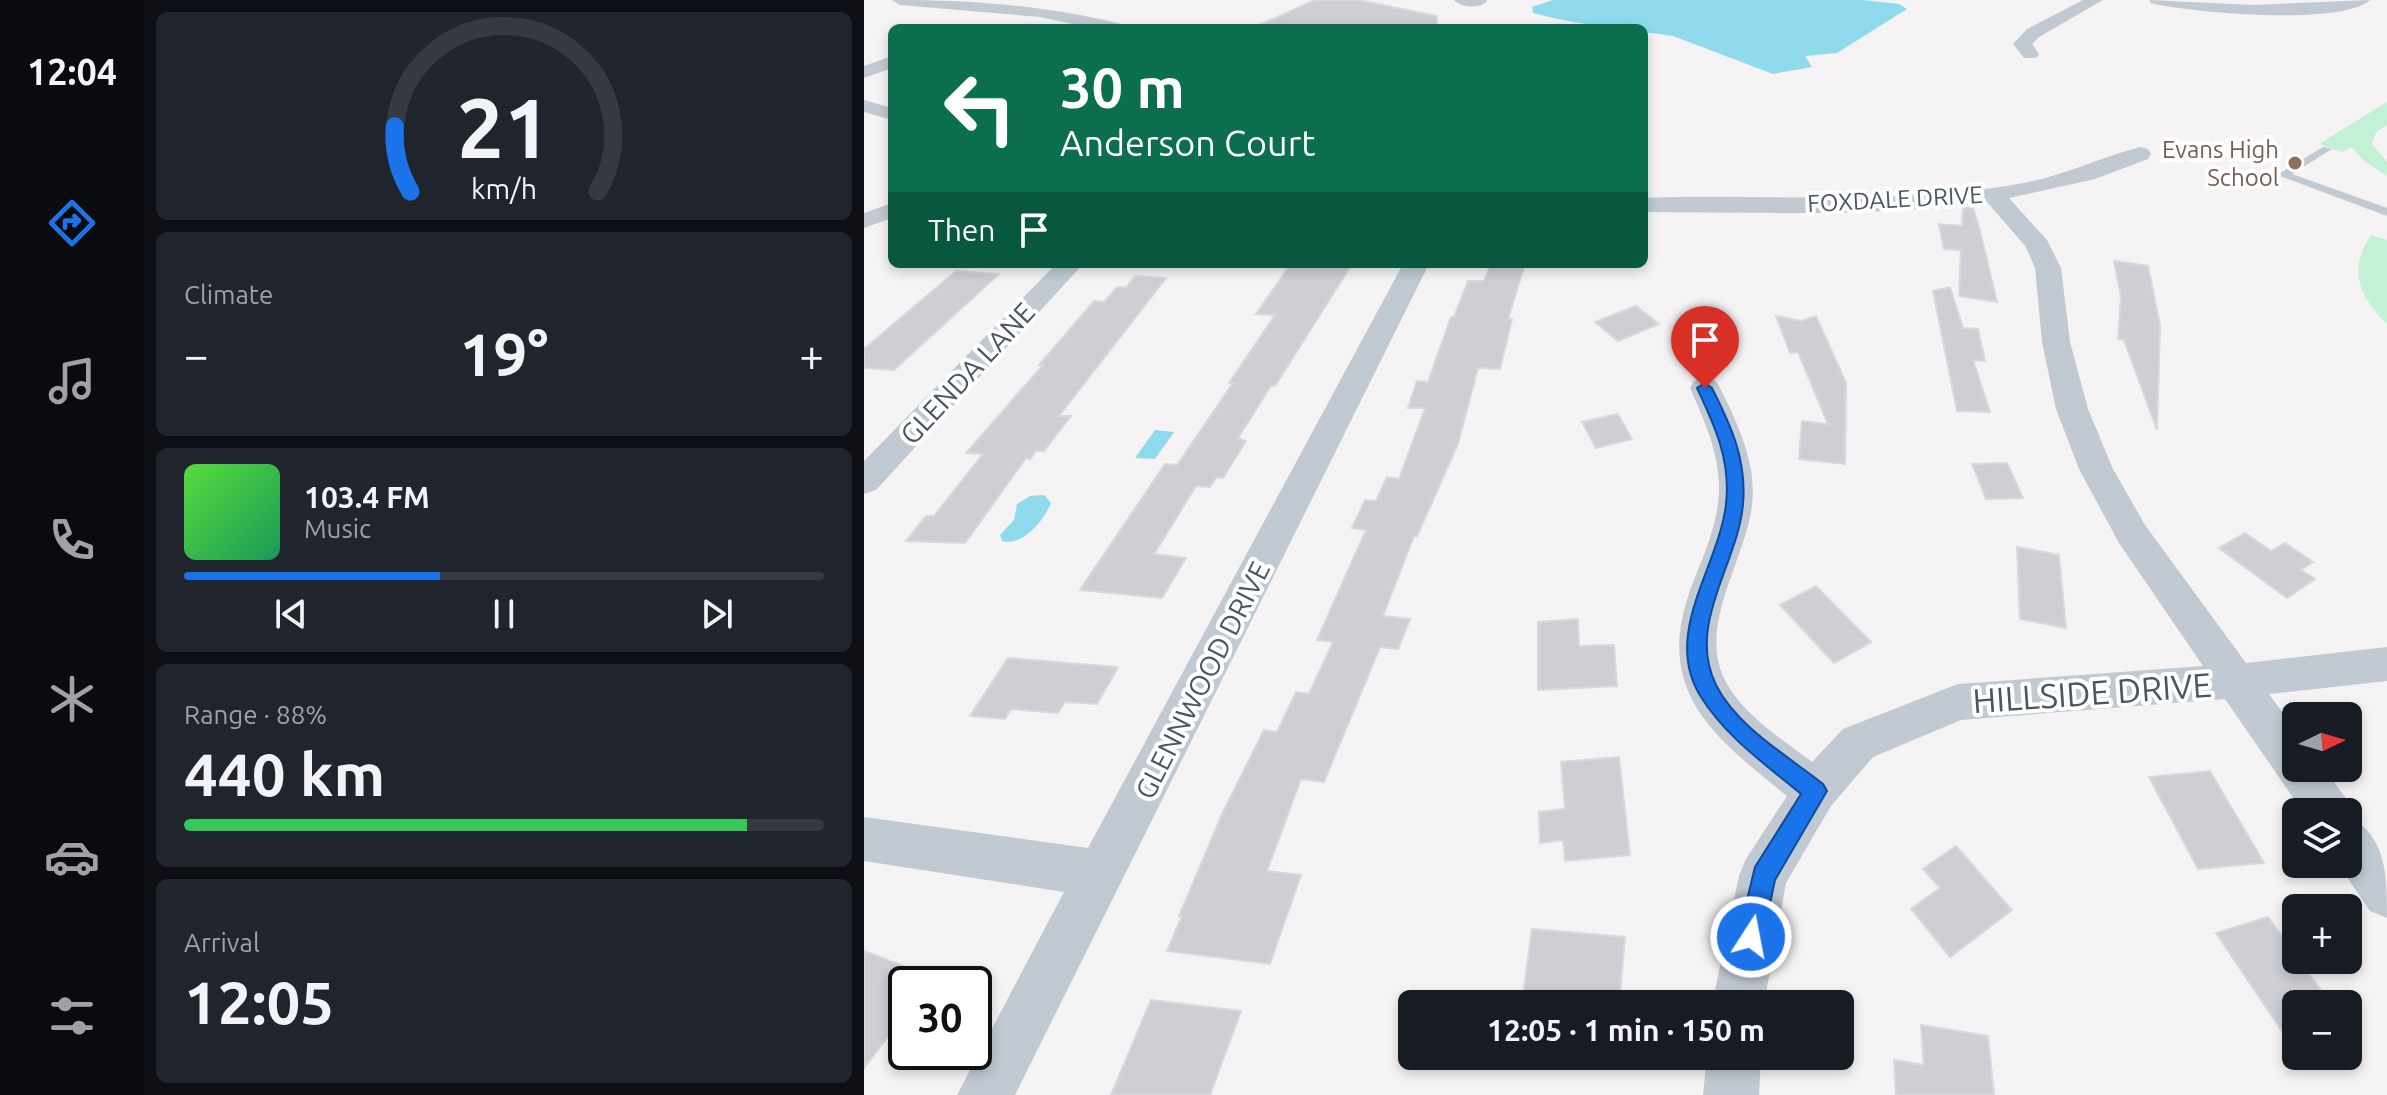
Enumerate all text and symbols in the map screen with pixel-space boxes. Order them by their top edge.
text: 12:04 [27,51,117,92]
icon: left [928,56,1032,160]
text: 30 m [1060,56,1185,119]
text: 21 [457,80,551,174]
text: Anderson Court [1060,122,1315,163]
place label: Evans High School [2162,136,2279,191]
marker: Evans High School [2286,154,2304,172]
text: km/h [471,172,537,204]
street label: FOXDALE DRIVE [1806,181,1984,217]
icon: directions [44,195,100,251]
icon: arrive [1012,208,1056,252]
text: Then [928,213,996,247]
text: Climate [184,280,273,309]
street label: GLENDA LANE [894,296,1040,450]
pin [1671,306,1739,388]
icon: arrive [1683,318,1727,362]
text: 19° [460,320,548,387]
text: − [184,330,209,379]
text: + [799,330,824,379]
icon: music [44,353,100,409]
text: 103.4 FM [304,480,430,514]
icon: phone [44,512,100,568]
text: Music [304,514,371,543]
street label: GLENNWOOD DRIVE [1129,556,1275,804]
icon: previous [269,592,313,636]
icon: pause [482,592,526,636]
icon: next [695,592,739,636]
street label: HILLSIDE DRIVE [1971,665,2213,719]
icon: climate [44,671,100,727]
text: Range · 88% [184,700,327,729]
north arrow [2282,702,2362,782]
map controls [2282,702,2362,1070]
text: 440 km [184,740,385,807]
button: layers [2282,798,2362,878]
icon: car [44,829,100,885]
button: + [2282,894,2362,974]
position arrow [1709,895,1793,979]
text: Arrival [184,928,260,957]
speed limit sign: 30 [888,966,992,1070]
text: 12:05 [184,968,334,1035]
icon: filters [44,988,100,1044]
button: − [2282,990,2362,1070]
text: 12:05 · 1 min · 150 m [1487,1013,1765,1047]

